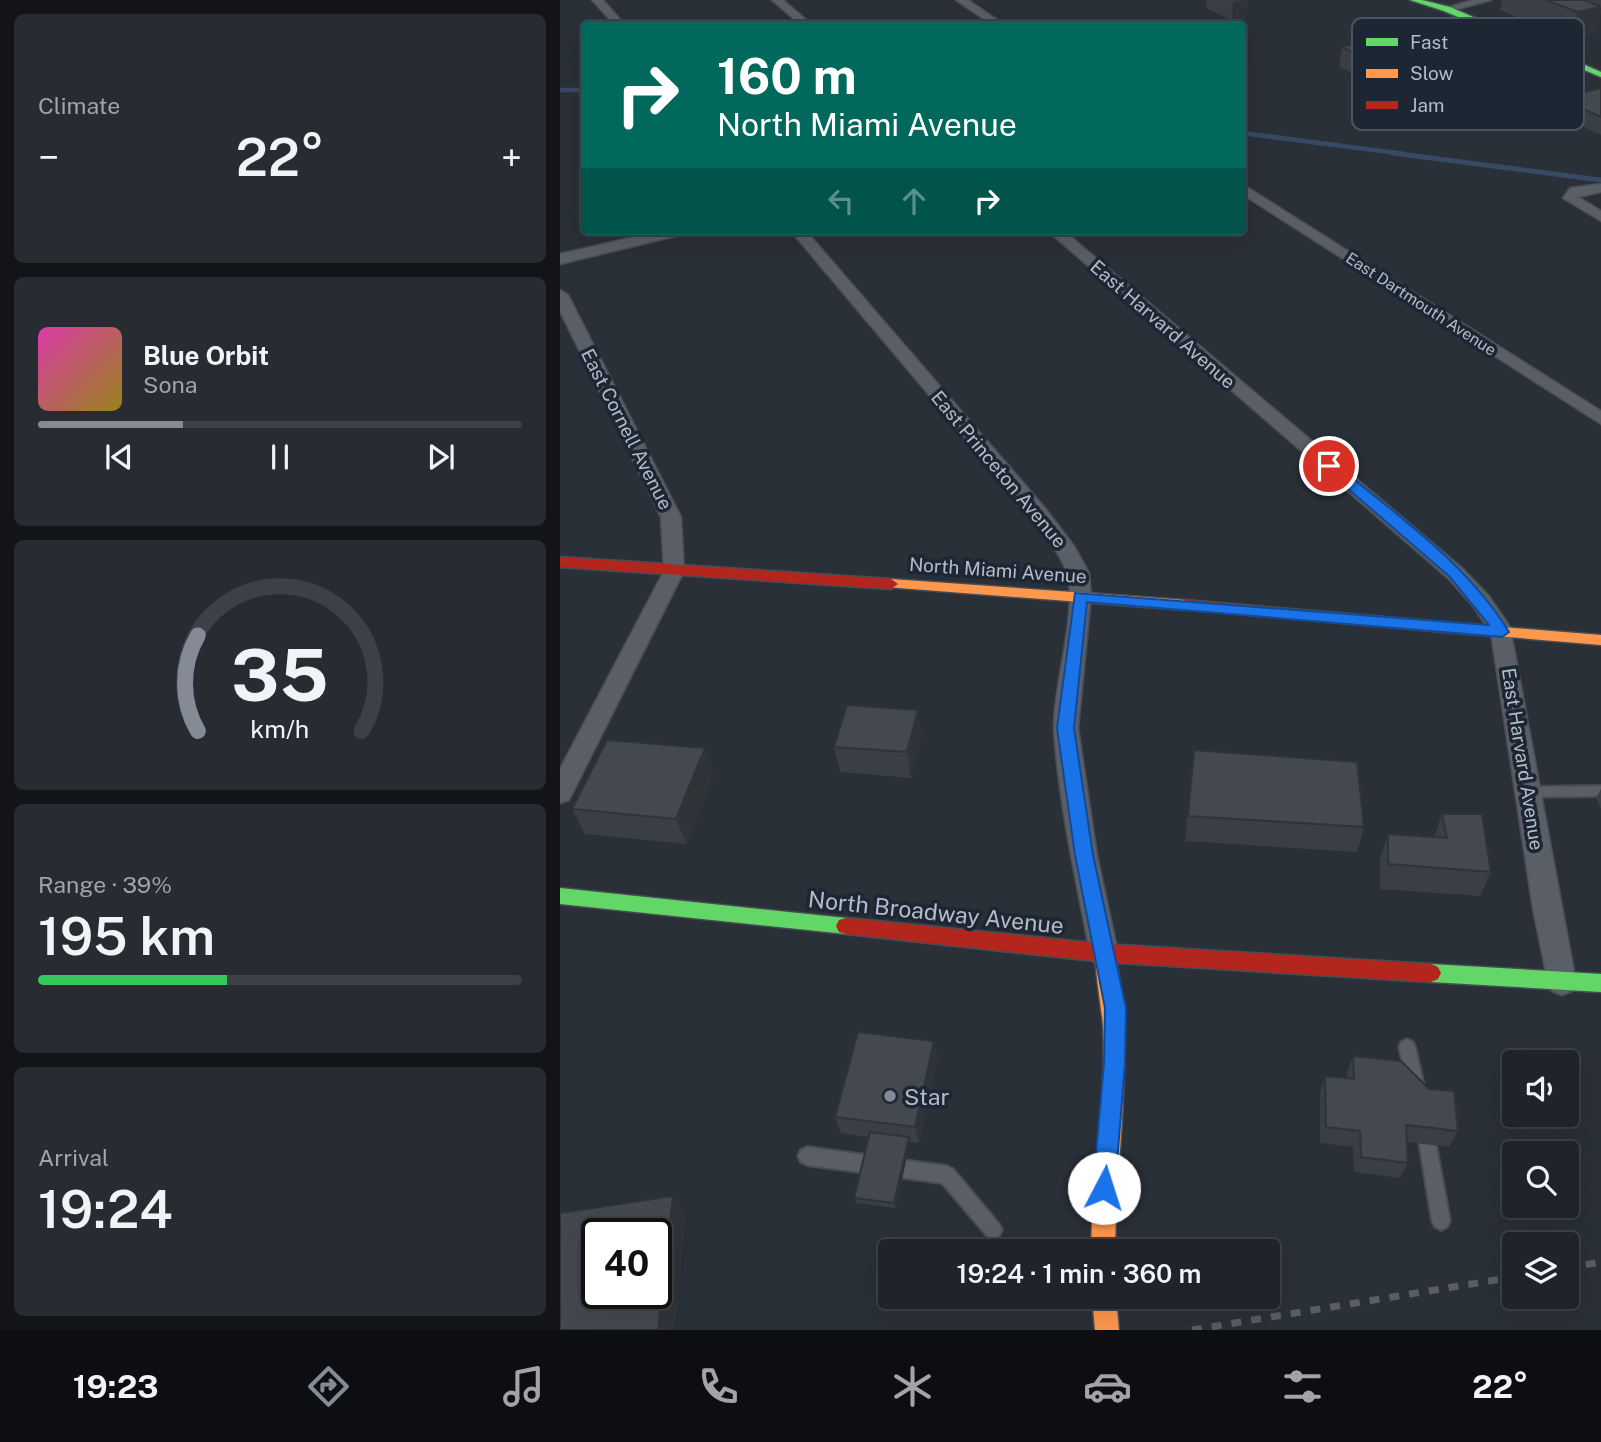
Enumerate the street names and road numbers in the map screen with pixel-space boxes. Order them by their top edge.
street label: East Dartmouth Avenue [1342,248,1500,360]
street label: East Harvard Avenue [1086,255,1240,393]
street label: East Cornell Avenue [577,345,677,513]
street label: East Princeton Avenue [927,386,1071,552]
street label: North Miami Avenue [908,553,1088,587]
street label: East Harvard Avenue [1498,666,1548,852]
street label: North Broadway Avenue [807,885,1065,939]

